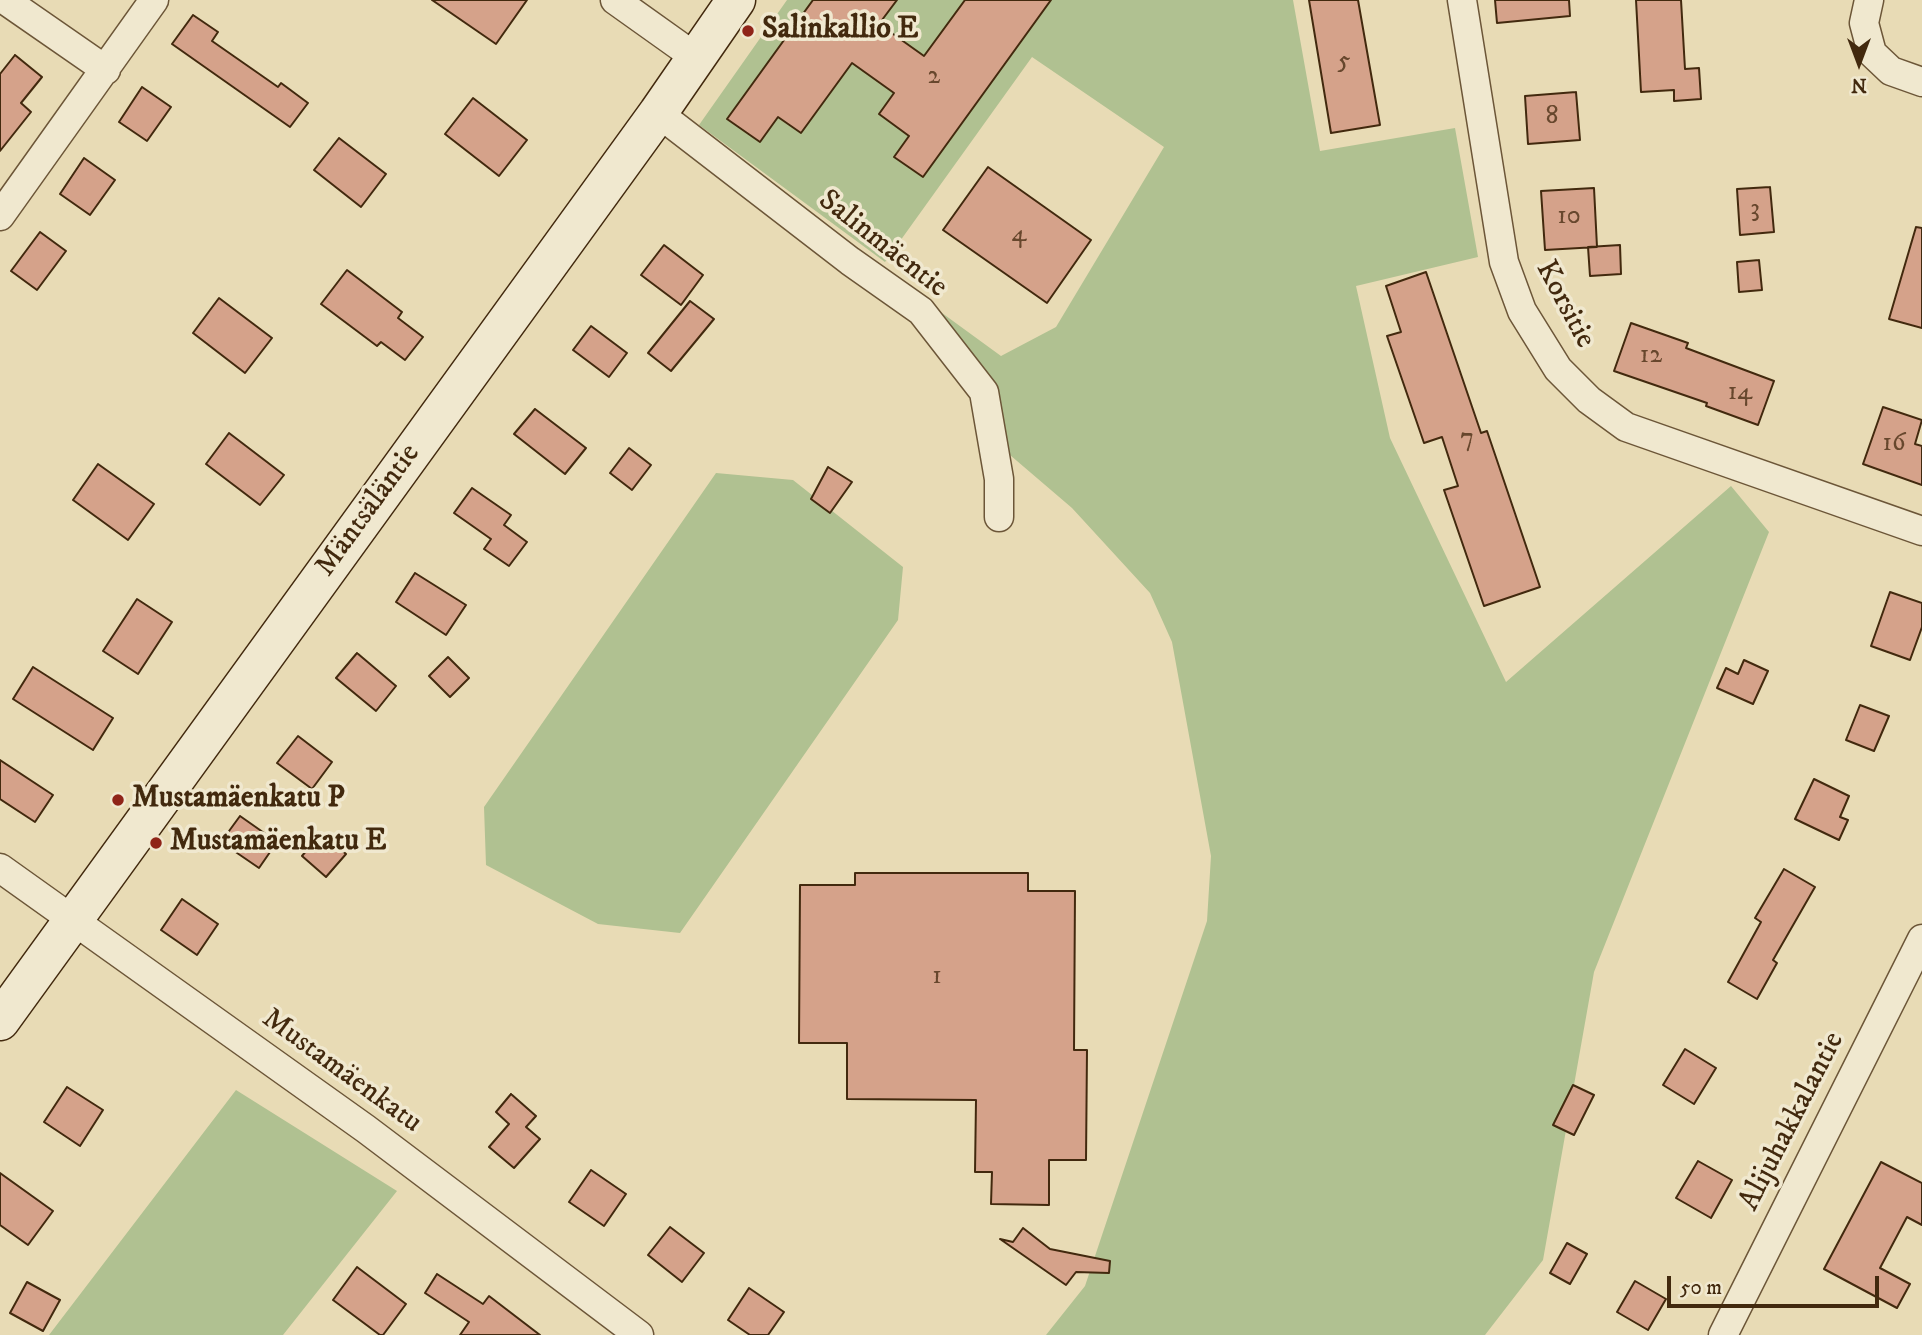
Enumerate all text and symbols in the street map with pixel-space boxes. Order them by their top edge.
place label: Salinkallio E [762,13,919,49]
marker: Salinkallio E [740,23,756,39]
north arrow [1824,28,1894,98]
house number: 5 [1338,47,1350,79]
house number: 2 [928,62,940,94]
text: N [1851,73,1867,96]
house number: 8 [1545,102,1559,134]
street label: Salinmäentie [810,183,954,307]
house number: 3 [1750,195,1760,227]
house number: 10 [1557,202,1581,234]
house number: 4 [1012,220,1026,252]
street label: Korsitie [1526,255,1602,355]
house number: 12 [1640,341,1662,373]
house number: 14 [1728,378,1752,410]
house number: 7 [1460,424,1474,456]
house number: 16 [1883,429,1905,461]
street label: Mäntsäläntie [309,438,429,584]
place label: Mustamäenkatu P [132,782,345,818]
marker: Mustamäenkatu P [110,792,126,808]
place label: Mustamäenkatu E [170,825,387,861]
marker: Mustamäenkatu E [148,835,164,851]
house number: 1 [932,962,942,994]
street label: Mustamäenkatu [254,1002,428,1142]
street label: Alijuhakkalantie [1733,1027,1853,1217]
scale bar [1670,1262,1882,1306]
text: 50 m [1680,1275,1722,1301]

